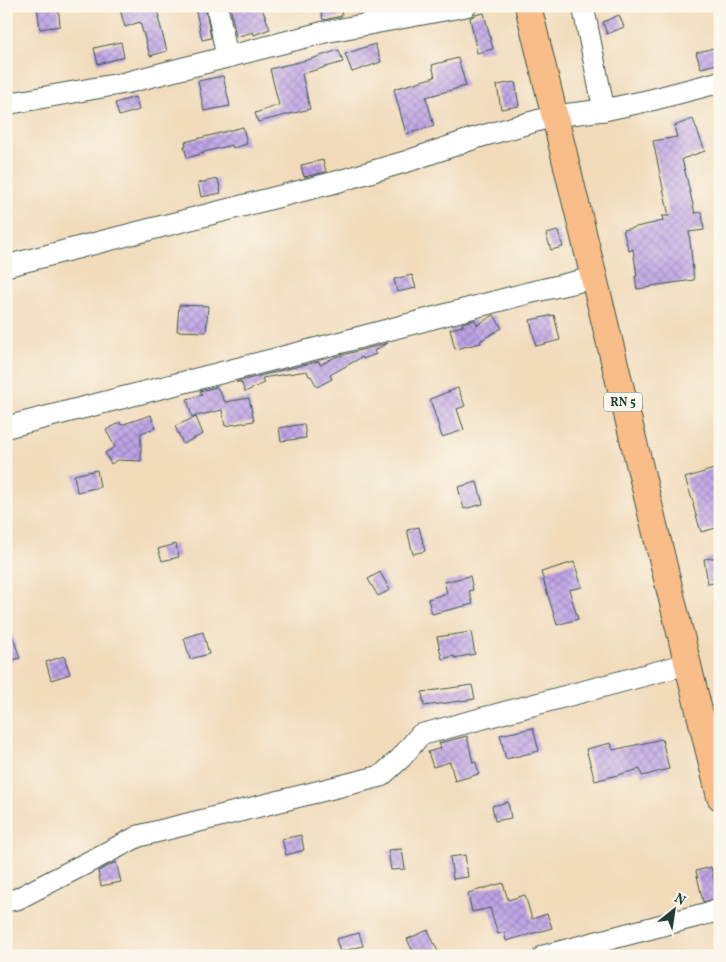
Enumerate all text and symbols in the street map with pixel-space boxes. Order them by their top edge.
road number: RN 5 [604,392,642,412]
north arrow [648,884,698,934]
text: N [671,889,689,911]

